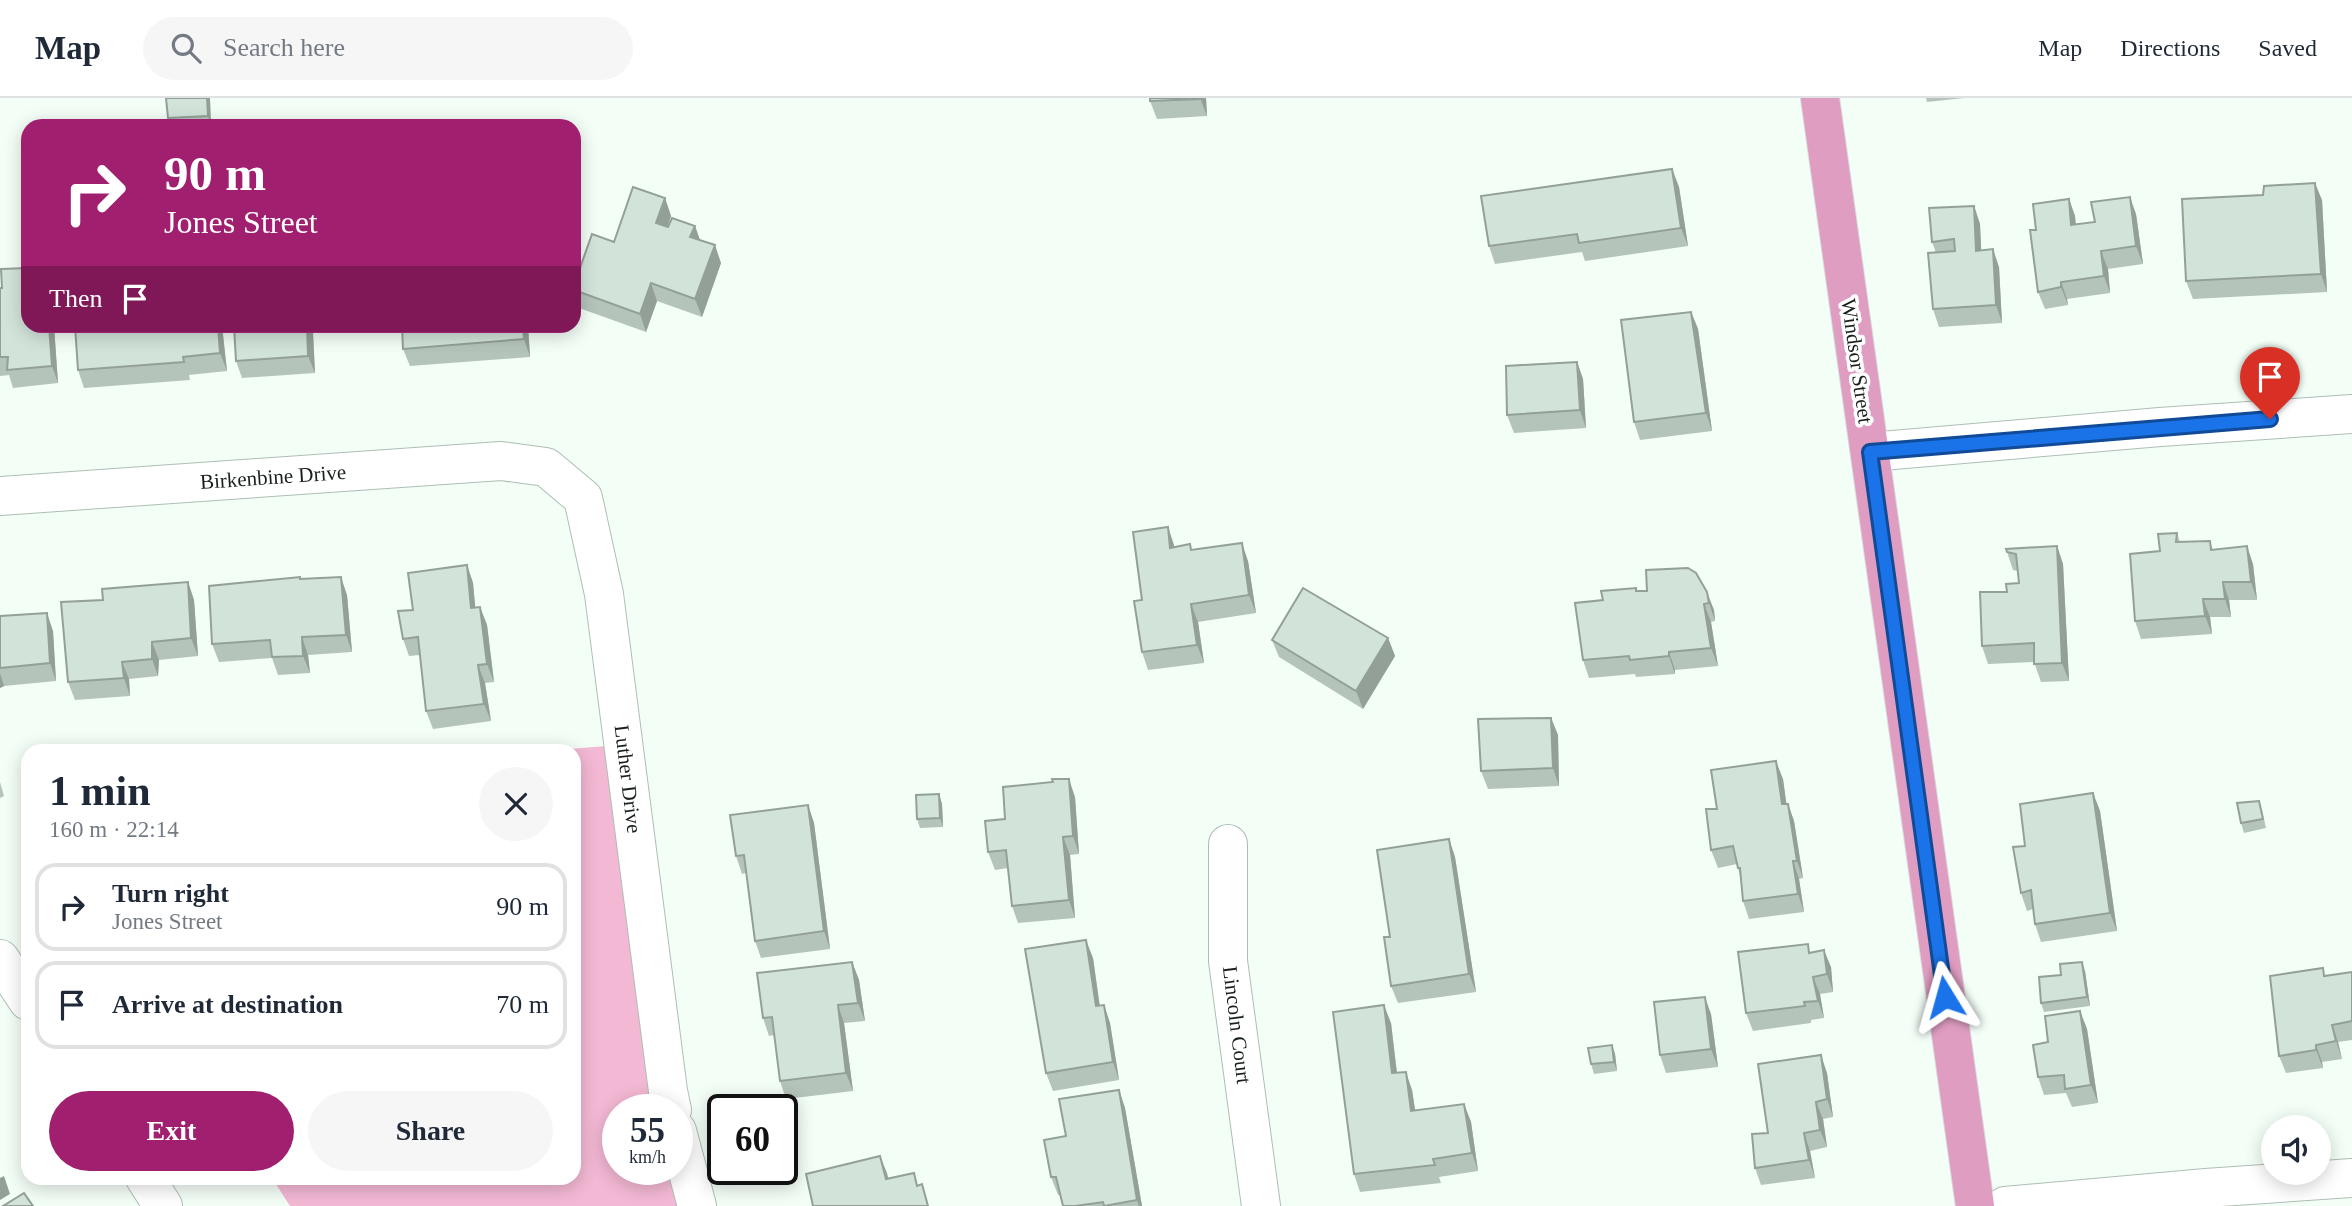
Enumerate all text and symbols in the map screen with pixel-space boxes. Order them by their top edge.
search box [143,17,633,80]
icon: search [167,29,205,67]
text: Map [35,30,101,66]
text: Search here [223,33,345,62]
text: Map [2038,35,2082,61]
text: Directions [2120,35,2220,61]
text: Saved [2258,35,2317,61]
text: 90 m [164,146,266,201]
icon: right [49,147,140,238]
text: Jones Street [164,204,318,240]
icon: arrive [116,280,154,318]
text: Then [49,284,102,313]
street label: Windsor Street [1836,297,1878,425]
pin [2240,347,2300,419]
icon: arrive [2251,358,2289,396]
street label: Birkenbine Drive [199,460,347,494]
street label: Luther Drive [609,723,647,835]
button: close [479,767,553,841]
text: 1 min [49,768,151,814]
text: 160 m · 22:14 [49,817,179,842]
text: Turn right [112,879,229,908]
icon: right [53,888,91,926]
text: 90 m [496,892,549,921]
text: Jones Street [112,909,223,934]
position arrow [1908,960,1982,1034]
street label: Lincoln Court [1218,965,1256,1085]
icon: arrive [53,986,91,1024]
text: Arrive at destination [112,990,343,1019]
text: 70 m [496,990,549,1019]
button: Exit [49,1091,294,1171]
button: Share [308,1091,553,1171]
speed limit sign: 60 [707,1094,798,1185]
text: 55 [630,1111,665,1150]
map controls [2261,1115,2331,1185]
button: sound [2261,1115,2331,1185]
text: km/h [629,1147,666,1167]

